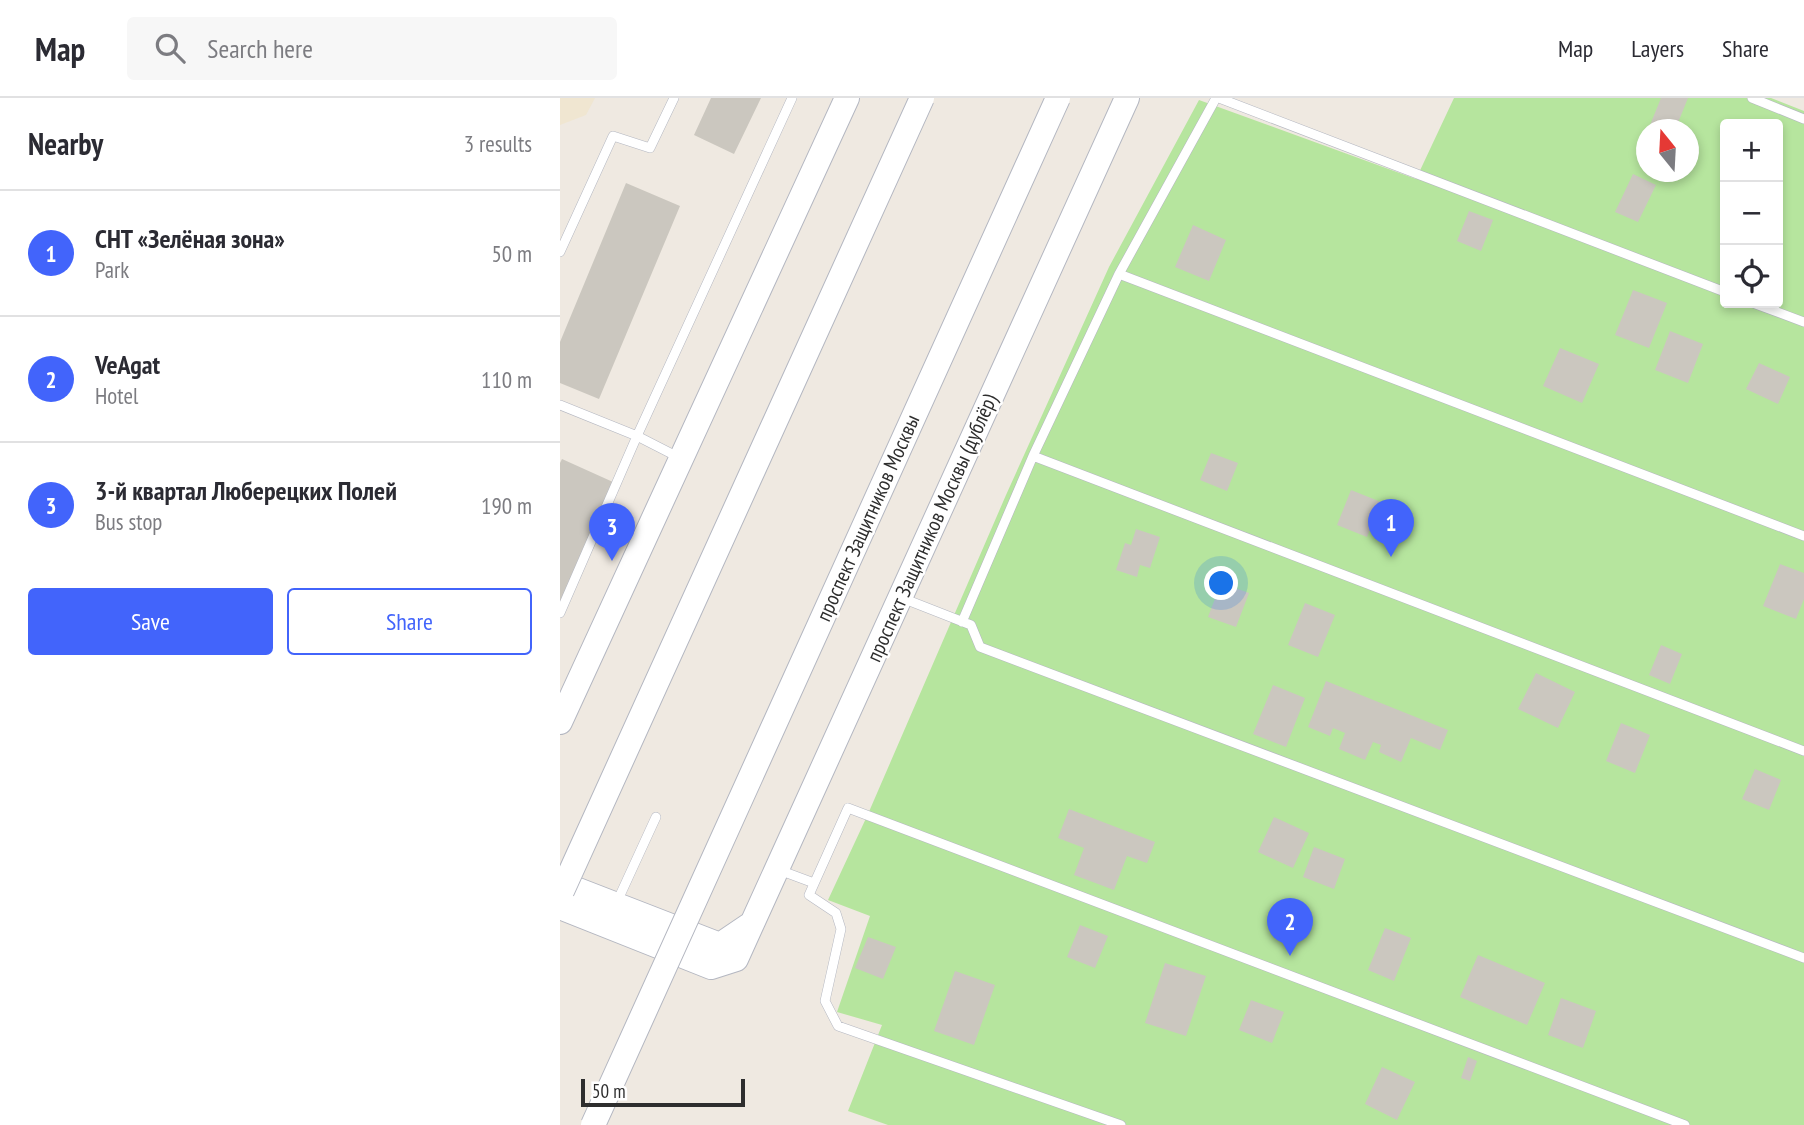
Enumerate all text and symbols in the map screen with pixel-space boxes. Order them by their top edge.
search box [127,17,617,80]
text: Map [35,27,85,70]
icon: search [151,29,189,67]
text: Search here [207,32,313,65]
text: Map [1558,33,1593,64]
text: Layers [1631,33,1684,64]
text: Share [1722,33,1769,64]
north arrow [1636,119,1699,182]
map controls [1720,119,1783,308]
button: + [1720,119,1783,182]
text: Nearby [28,124,103,163]
text: 3 results [464,129,532,158]
button: − [1720,182,1783,245]
text: СНТ «Зелёная зона» [95,222,285,255]
text: 1 [46,239,57,268]
text: 50 m [491,239,532,268]
button: locate [1720,245,1783,308]
text: Park [95,255,129,284]
text: VeAgat [95,348,160,381]
text: 2 [46,365,57,394]
text: 110 m [481,365,532,394]
text: Hotel [95,381,138,410]
street label: проспект Защитников Москвы (дублёр) [860,390,1003,666]
street label: проспект Защитников Москвы [810,410,925,625]
text: 3-й квартал Люберецких Полей [95,474,397,507]
text: 3 [46,491,57,520]
text: 190 m [481,491,532,520]
pin: 1 [1368,499,1414,557]
pin: 3 [589,503,635,561]
text: Bus stop [95,507,162,536]
your location [1204,566,1238,600]
button: Save [28,588,273,655]
button: Share [287,588,532,655]
pin: 2 [1267,898,1313,956]
scale bar [581,1076,746,1108]
text: 50 m [592,1079,626,1103]

